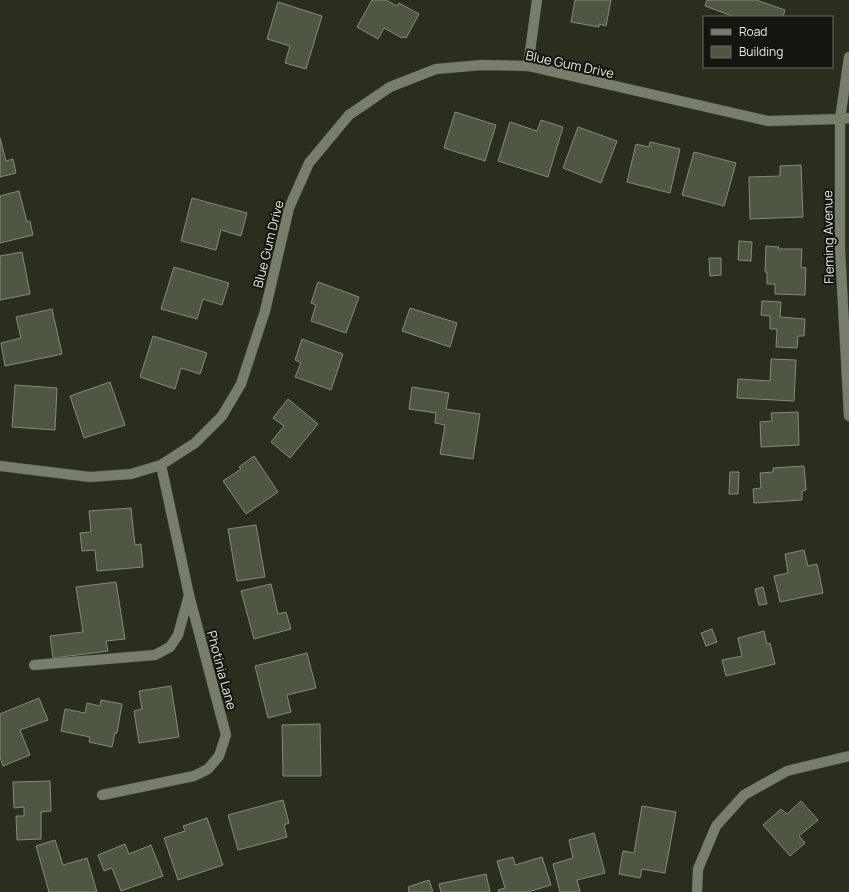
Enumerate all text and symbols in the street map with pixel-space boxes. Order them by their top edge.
legend [703,16,833,68]
text: Road [739,23,767,40]
text: Building [739,43,783,60]
street label: Blue Gum Drive [524,46,616,82]
street label: Fleming Avenue [818,190,838,284]
street label: Blue Gum Drive [248,198,288,290]
street label: Photinia Lane [203,628,241,712]

